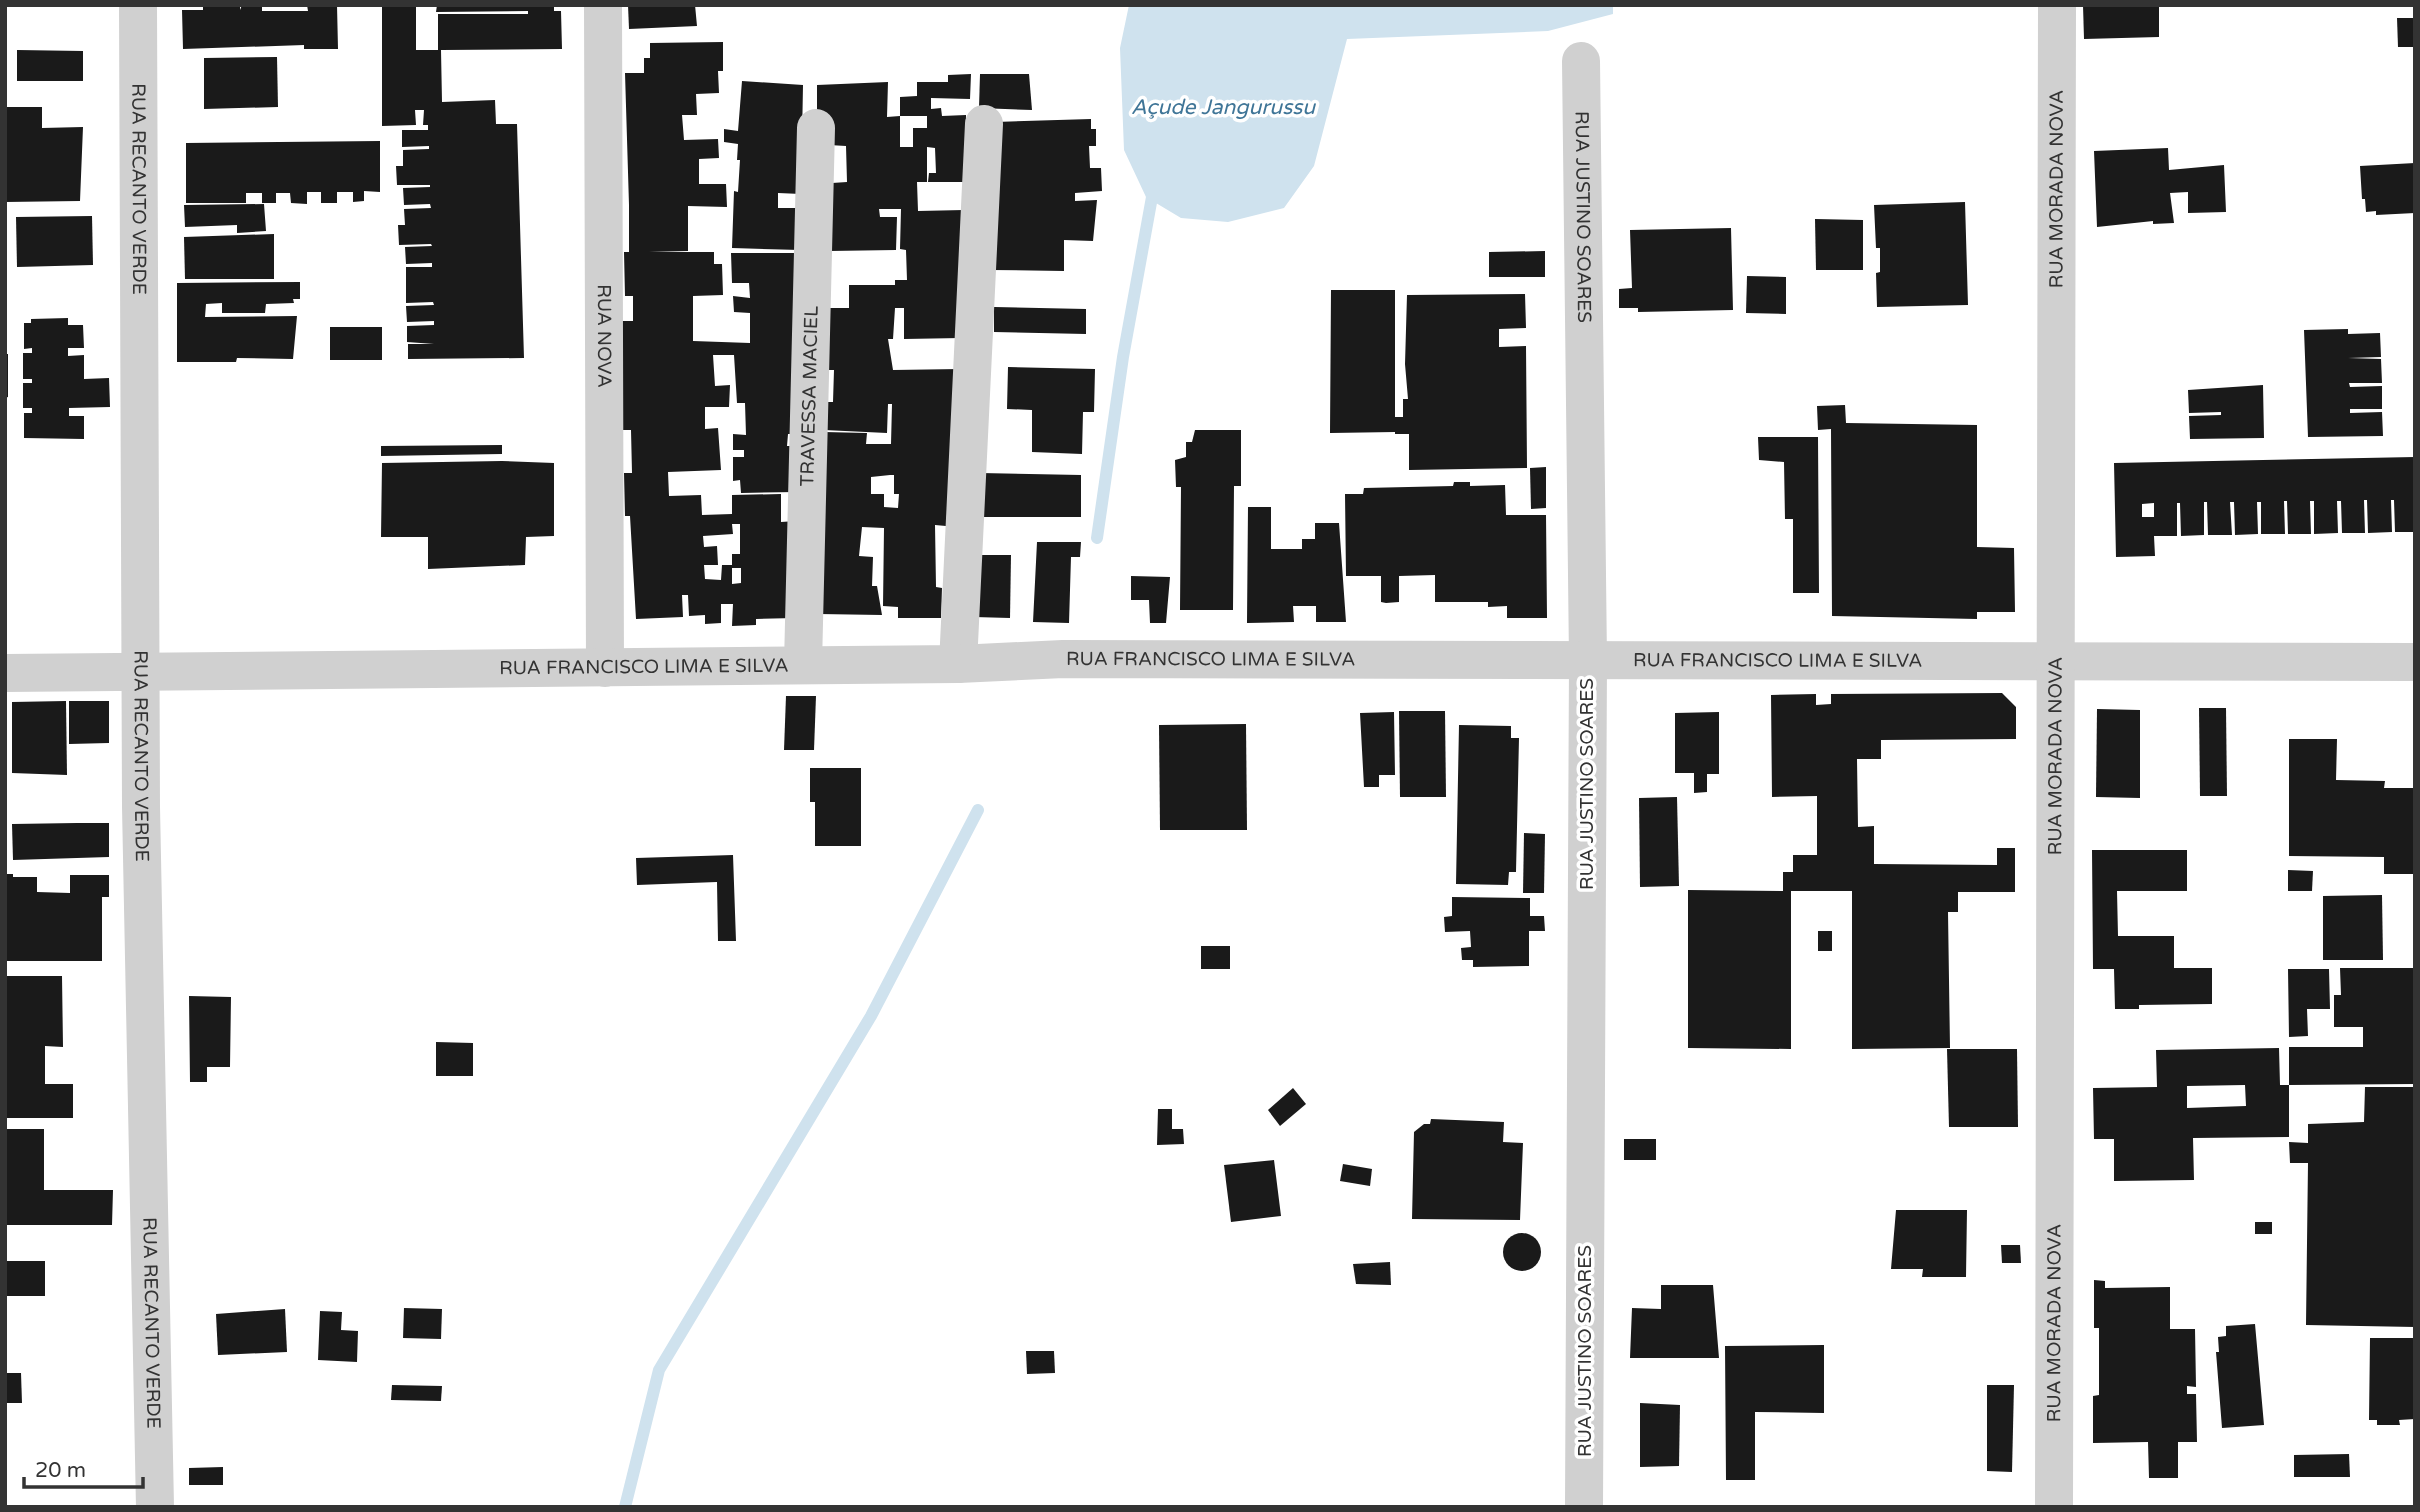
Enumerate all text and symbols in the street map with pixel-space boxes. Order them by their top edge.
street label: RUA RECANTO VERDE [127,83,150,295]
street label: RUA MORADA NOVA [2045,90,2068,288]
water label: Açude Jangurussu [1131,95,1316,120]
street label: RUA JUSTINO SOARES [1571,111,1595,323]
street label: RUA NOVA [593,284,615,388]
street label: TRAVESSA MACIEL [796,306,823,486]
street label: RUA FRANCISCO LIMA E SILVA [1066,648,1356,671]
street label: RUA FRANCISCO LIMA E SILVA [1633,649,1923,672]
street label: RUA RECANTO VERDE [129,650,153,862]
street label: RUA FRANCISCO LIMA E SILVA [499,655,789,679]
street label: RUA MORADA NOVA [2044,657,2067,855]
street label: RUA JUSTINO SOARES [1576,678,1598,890]
street label: RUA RECANTO VERDE [138,1217,164,1429]
street label: RUA MORADA NOVA [2043,1224,2066,1422]
street label: RUA JUSTINO SOARES [1574,1245,1596,1457]
scale bar [24,1446,144,1490]
text: 20 m [35,1458,86,1483]

